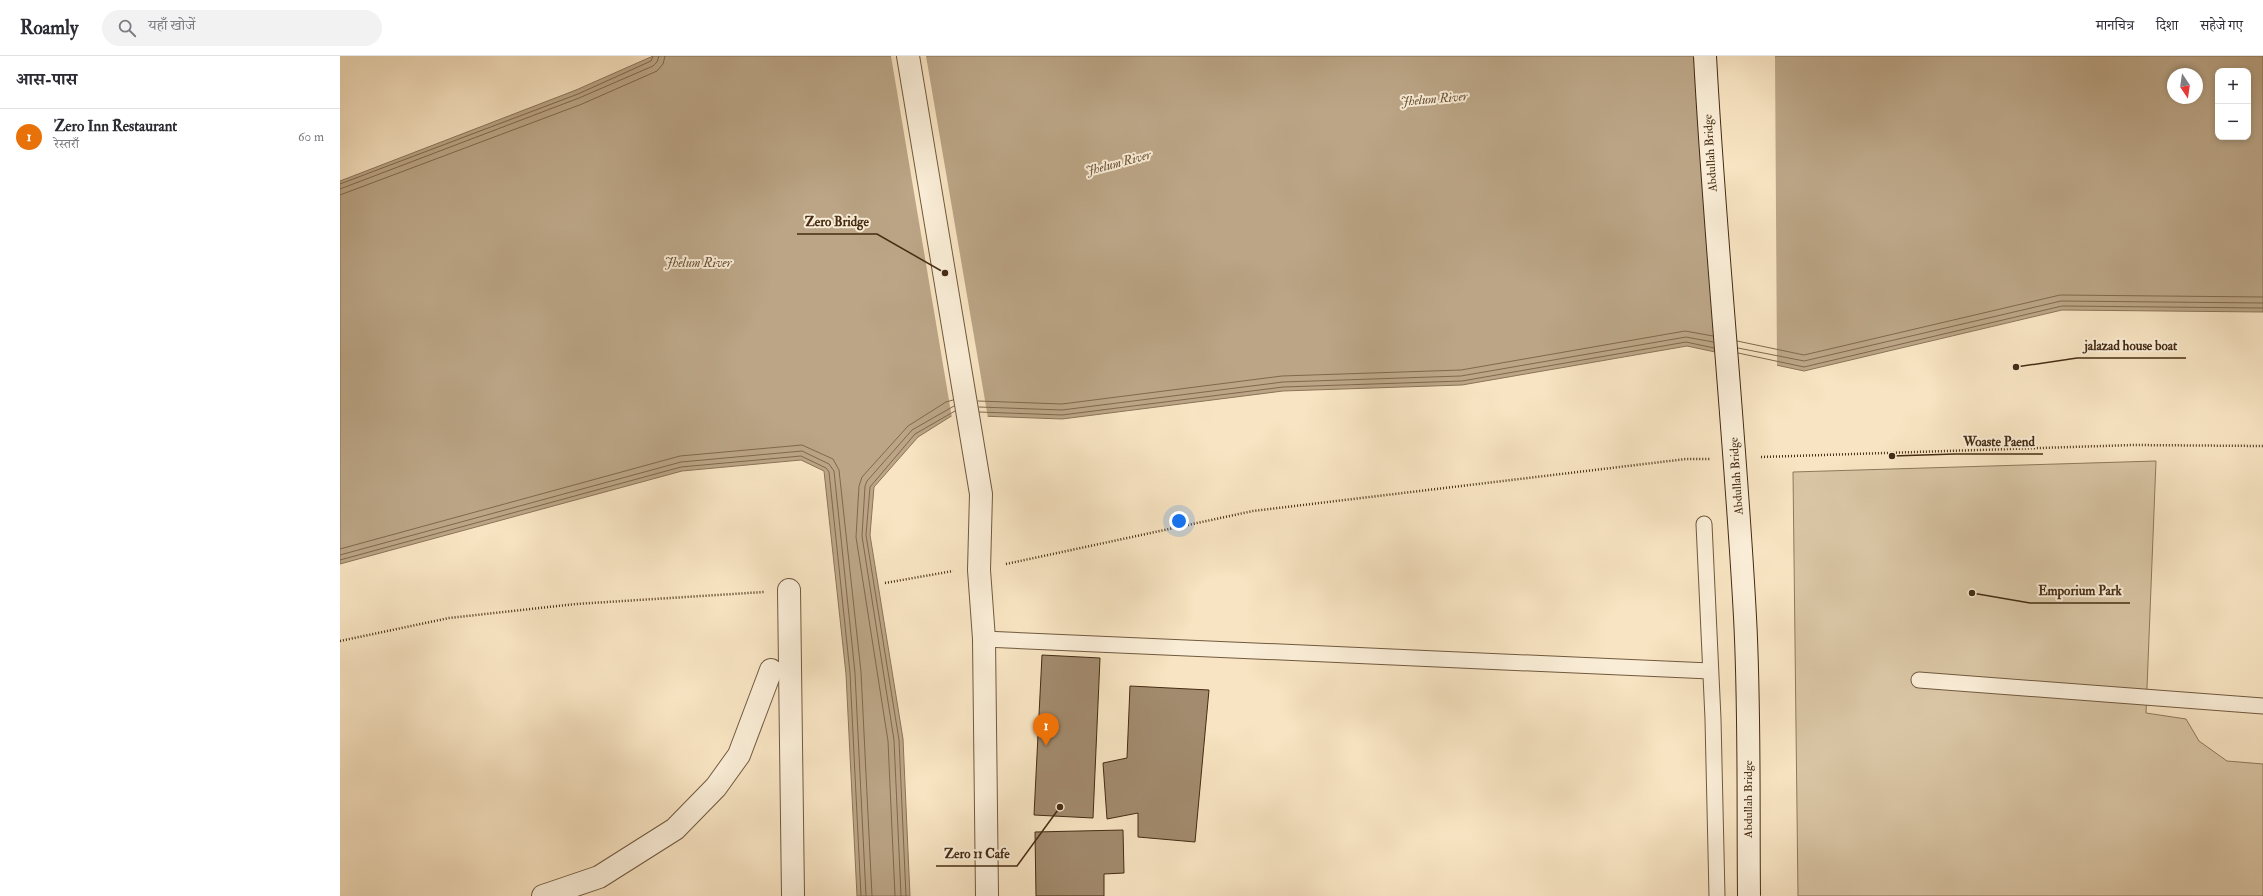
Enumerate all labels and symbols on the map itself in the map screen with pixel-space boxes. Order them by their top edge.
north arrow [2167,68,2203,104]
water label: Jhelum River [1400,88,1469,110]
street label: Abdullah Bridge [1700,114,1721,193]
water label: Jhelum River [1084,146,1154,179]
callout: Zero Bridge [797,209,877,234]
text: Zero Bridge [805,214,870,231]
water label: Jhelum River [664,255,733,271]
callout: jalazad house boat [2077,333,2186,358]
text: jalazad house boat [2082,338,2178,354]
callout: Woaste Paend [1955,429,2043,454]
text: Woaste Paend [1962,434,2035,450]
street label: Abdullah Bridge [1726,437,1747,516]
your location [1169,511,1189,531]
callout: Emporium Park [2030,578,2130,603]
text: Emporium Park [2038,583,2123,600]
pin: 1 [1033,713,1059,746]
street label: Abdullah Bridge [1741,760,1756,839]
callout: Zero 11 Cafe [936,841,1017,866]
text: Zero 11 Cafe [944,846,1010,862]

